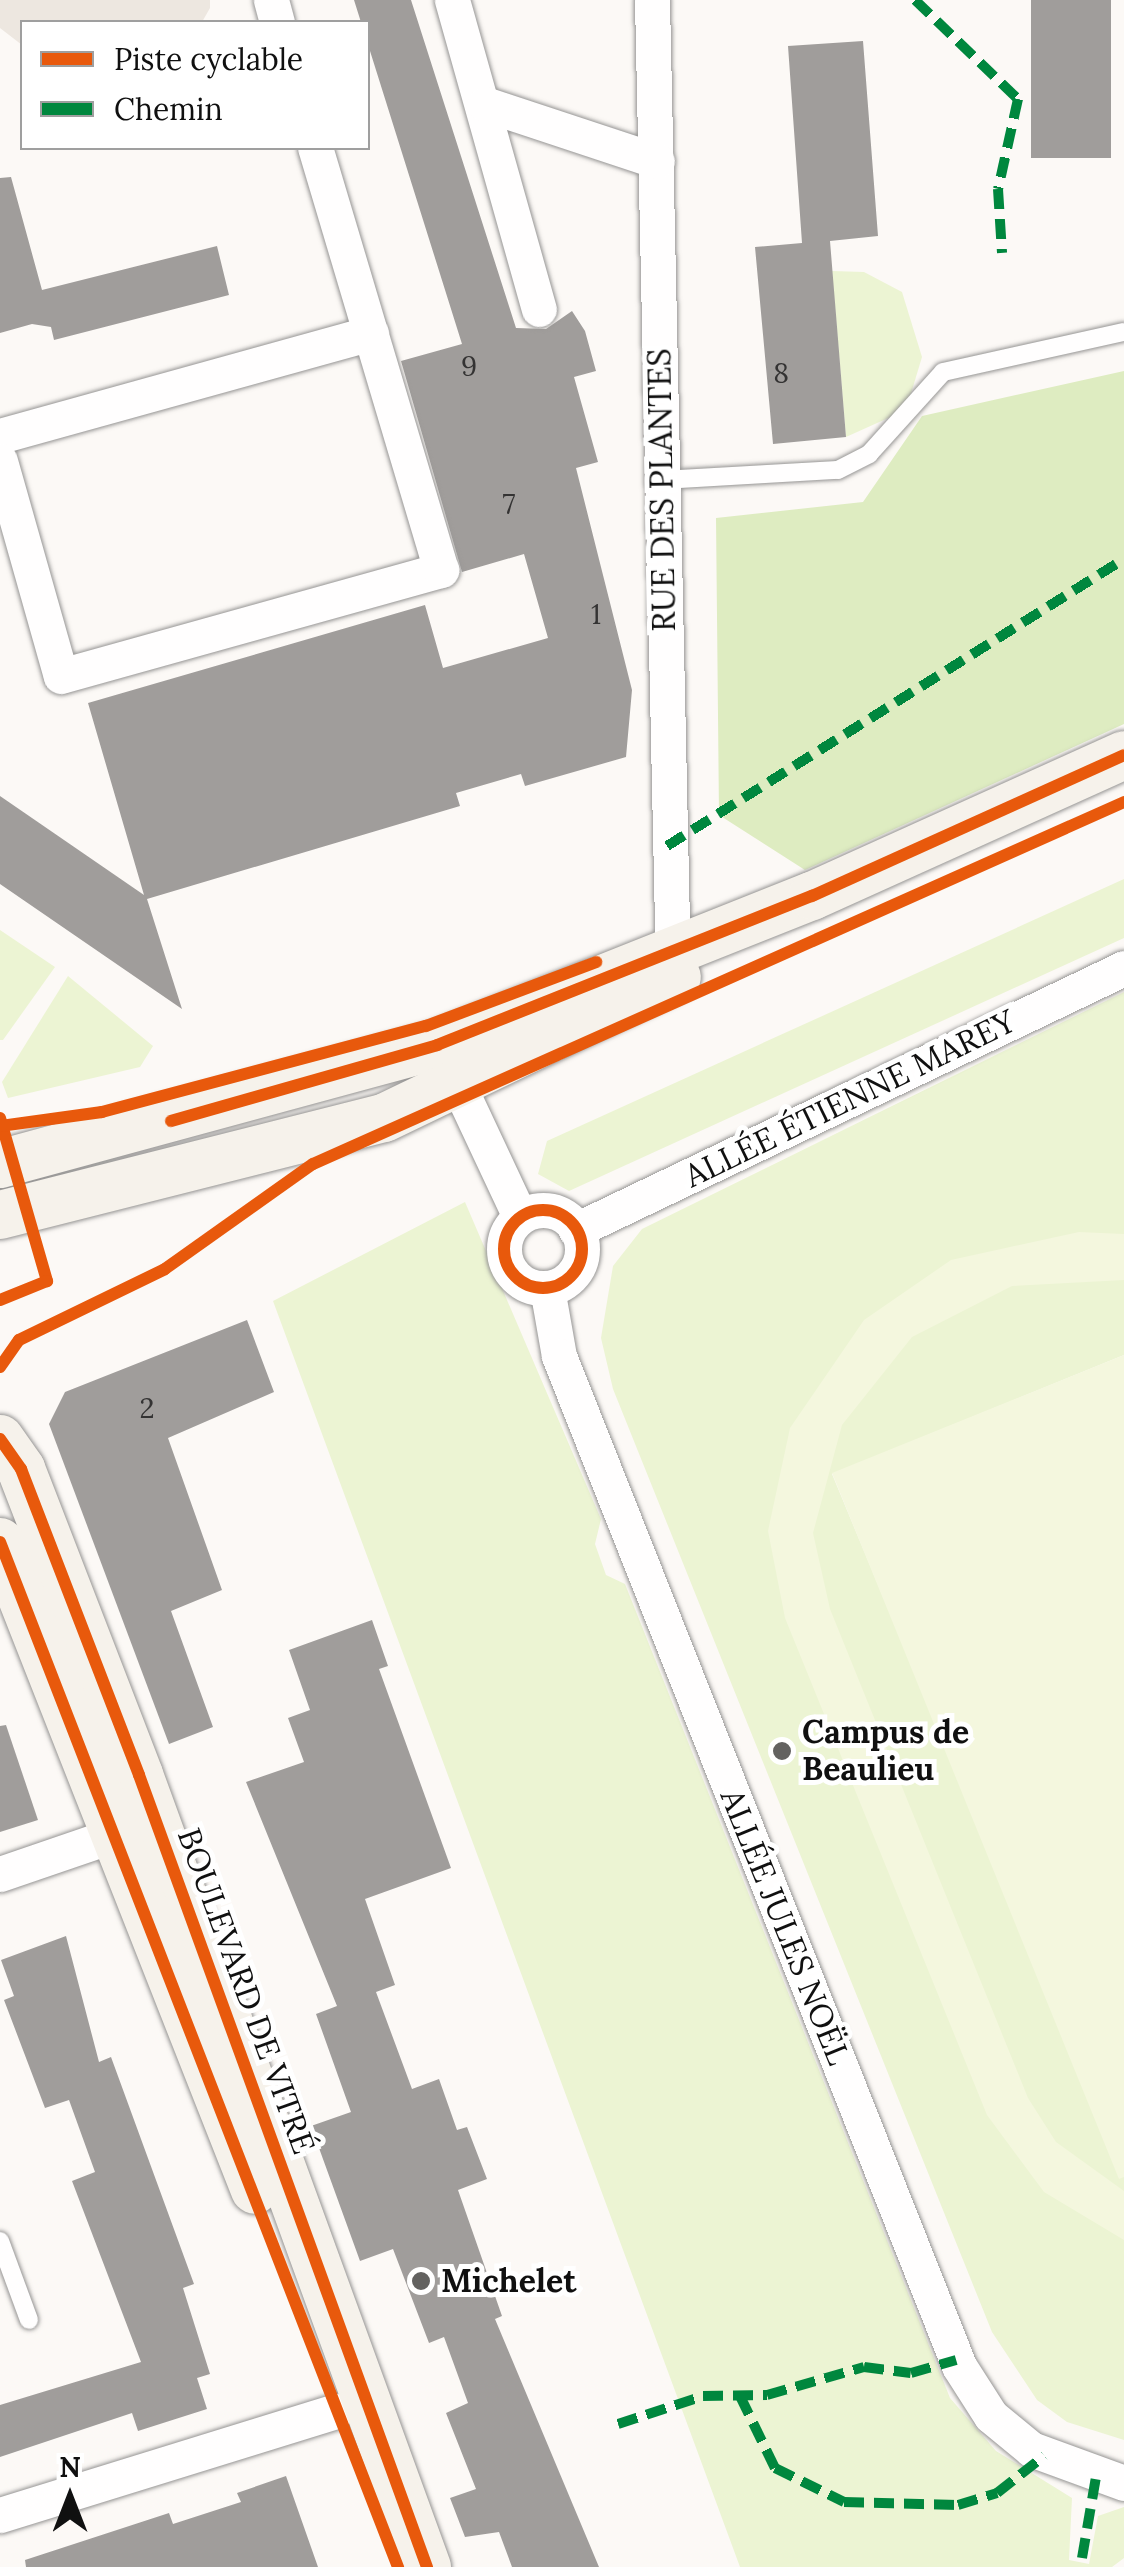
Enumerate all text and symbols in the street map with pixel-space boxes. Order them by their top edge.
legend [20,20,370,150]
text: Piste cyclable [114,40,303,78]
text: Chemin [114,90,223,128]
street label: RUE DES PLANTES [640,348,684,632]
house number: 9 [461,349,477,383]
house number: 8 [773,356,789,390]
house number: 7 [503,487,515,521]
house number: 1 [591,597,601,631]
street label: ALLÉE ÉTIENNE MAREY [678,1002,1022,1196]
house number: 2 [139,1391,155,1425]
place label: Campus de Beaulieu [802,1714,969,1789]
marker: Campus de Beaulieu [771,1740,793,1762]
street label: ALLÉE JULES NOËL [712,1784,858,2070]
street label: BOULEVARD DE VITRÉ [169,1823,323,2159]
place label: Michelet [441,2262,576,2300]
marker: Michelet [410,2270,432,2292]
north arrow [20,2447,120,2547]
text: N [59,2449,81,2485]

